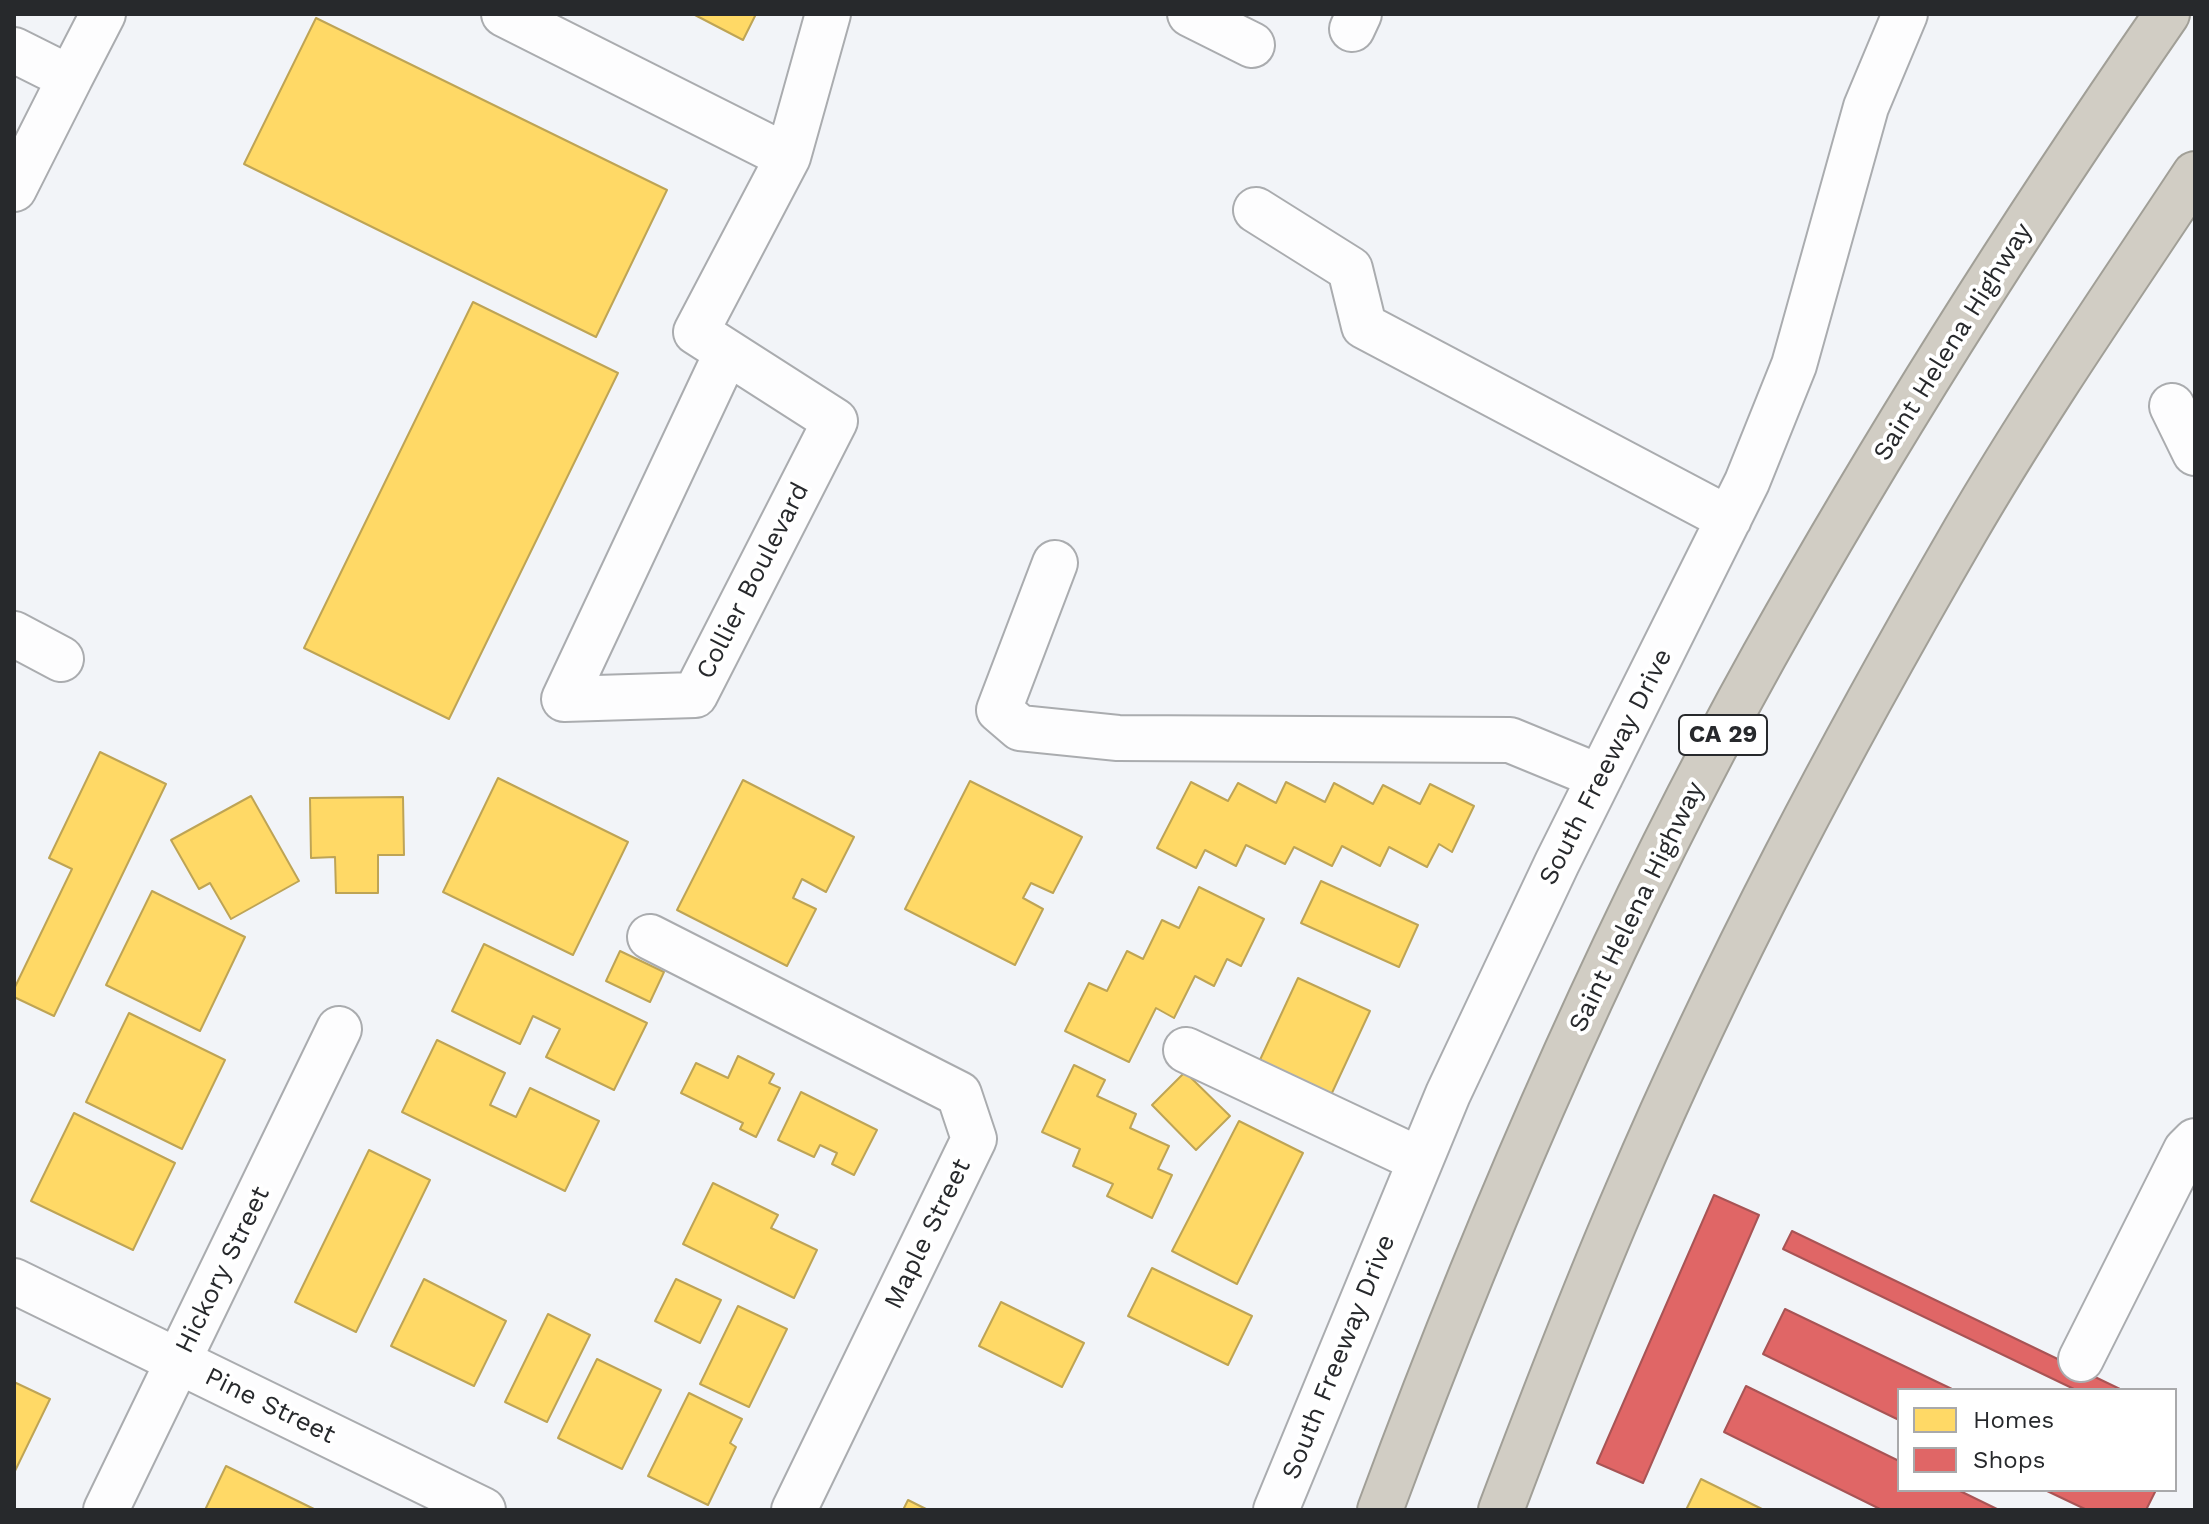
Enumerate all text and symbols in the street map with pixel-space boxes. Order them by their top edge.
street label: Saint Helena Highway [1867,217,2039,467]
street label: Collier Boulevard [690,478,816,684]
street label: South Freeway Drive [1533,644,1679,890]
road number: CA 29 [1679,715,1767,755]
street label: Saint Helena Highway [1563,777,1711,1037]
street label: Maple Street [878,1154,978,1314]
street label: Hickory Street [169,1182,277,1358]
street label: South Freeway Drive [1276,1230,1402,1484]
street label: Pine Street [200,1361,340,1451]
legend [1897,1388,2177,1492]
text: Homes [1973,1406,2054,1434]
text: Shops [1973,1446,2045,1474]

